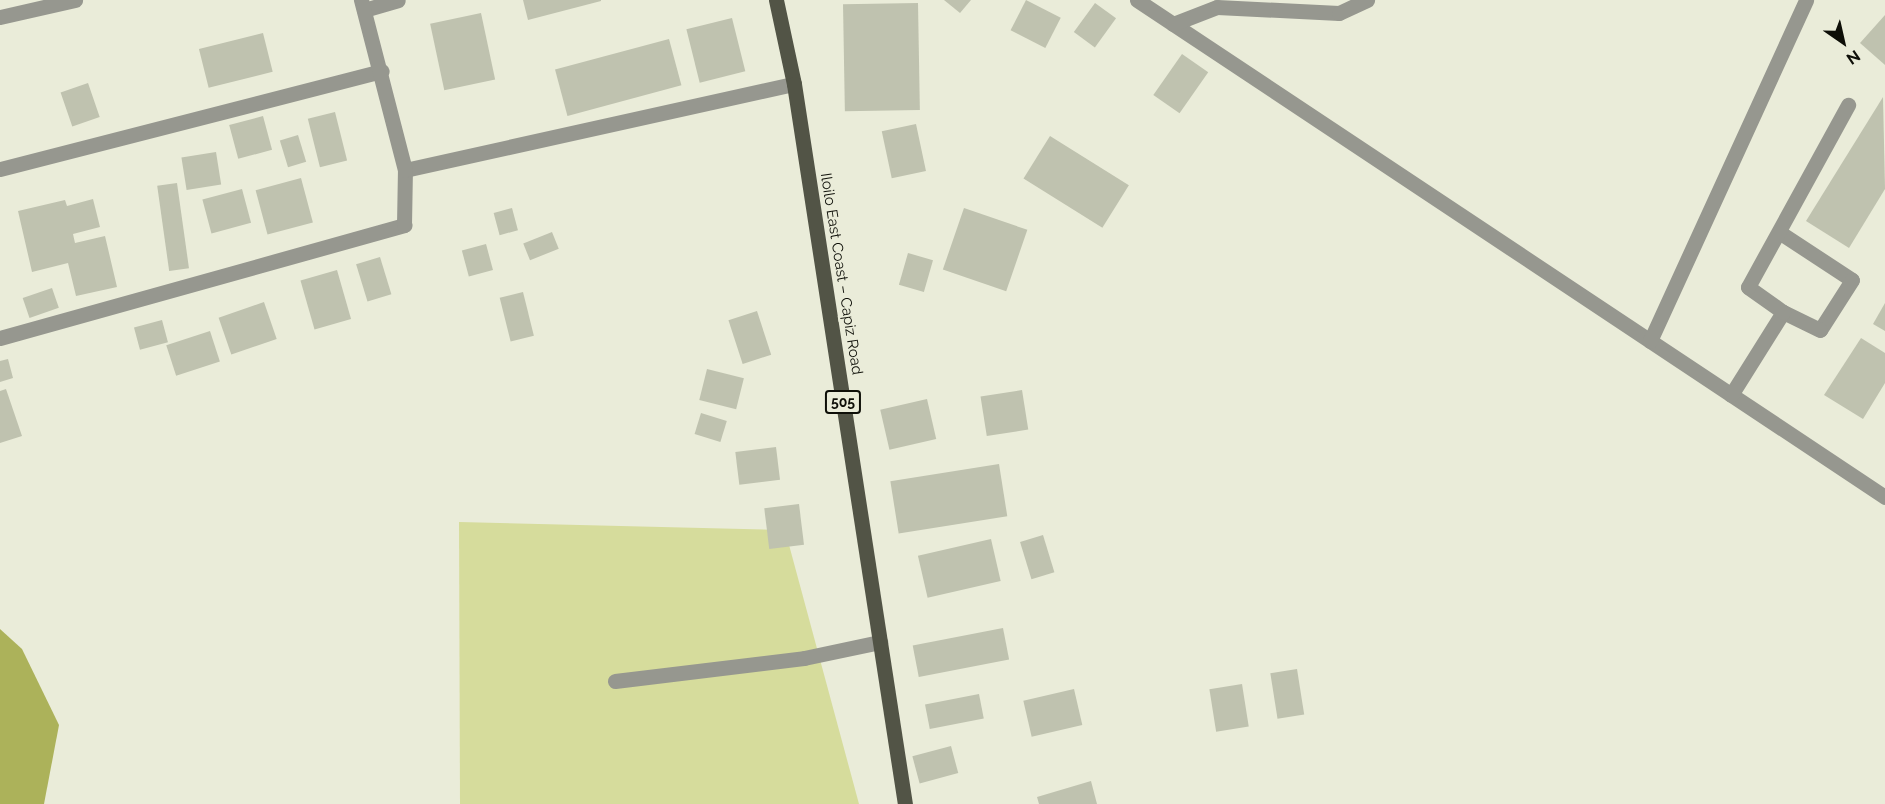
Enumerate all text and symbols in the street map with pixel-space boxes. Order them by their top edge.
north arrow [1813,12,1873,72]
text: N [1843,46,1864,69]
street label: Iloilo East Coast – Capiz Road [816,172,866,376]
road number: 505 [824,391,862,413]

